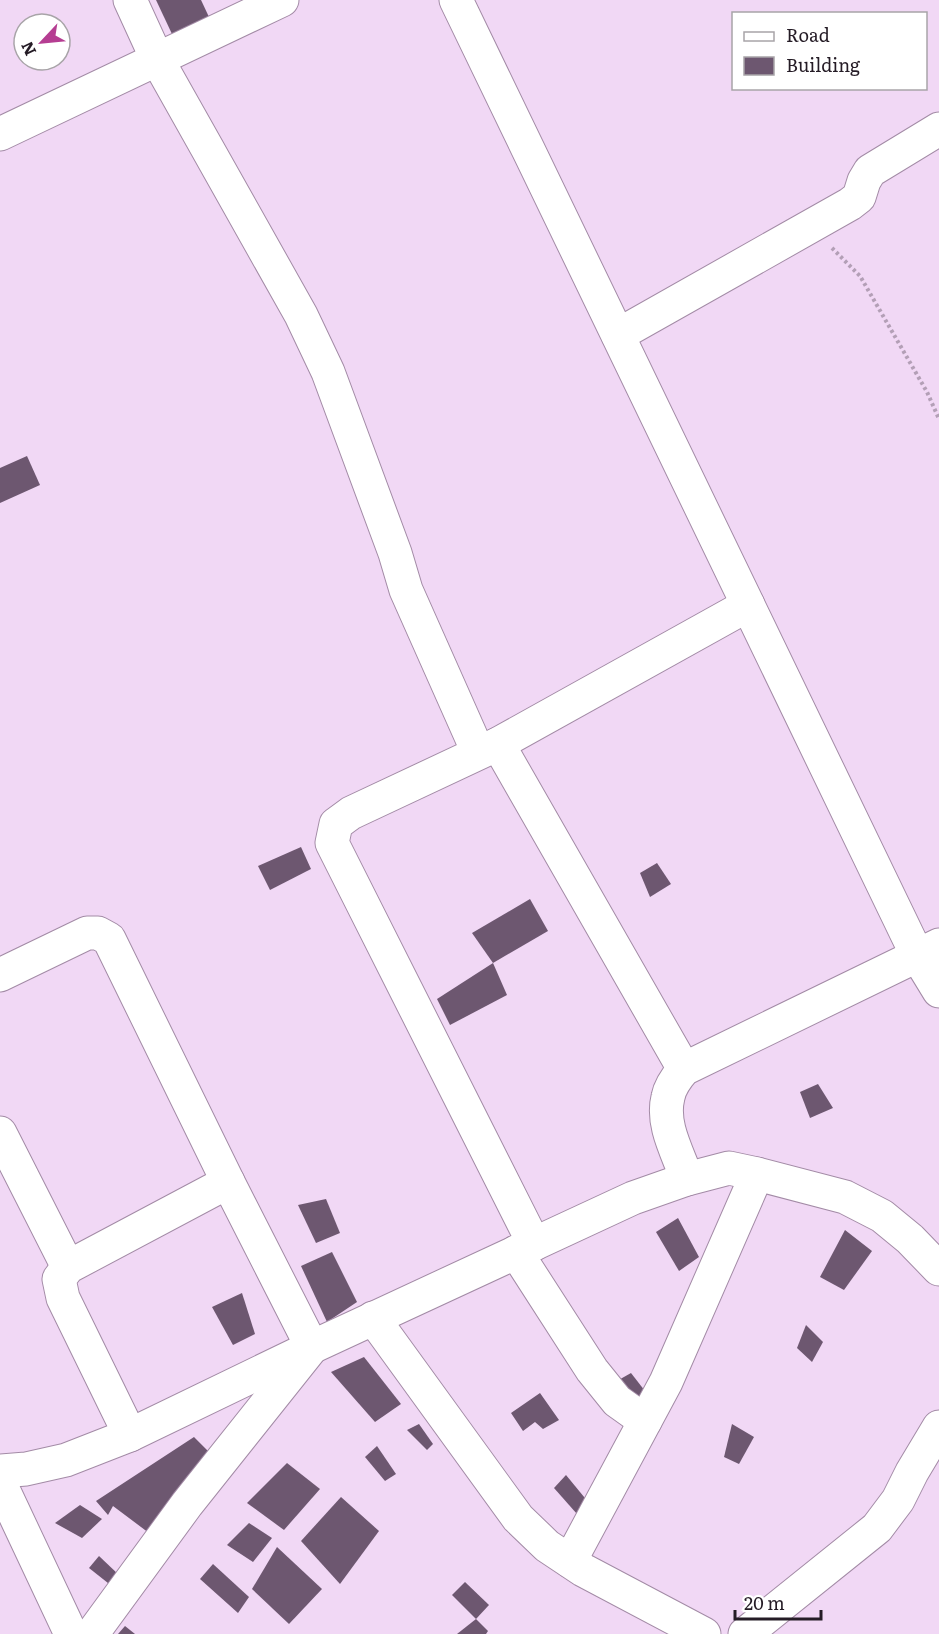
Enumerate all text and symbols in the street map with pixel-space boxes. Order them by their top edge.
north arrow [12,12,72,72]
legend [732,12,927,90]
text: Road [786,21,830,48]
text: N [14,38,41,60]
text: Building [786,51,861,78]
scale bar [735,1583,820,1621]
text: 20 m [744,1589,785,1616]

